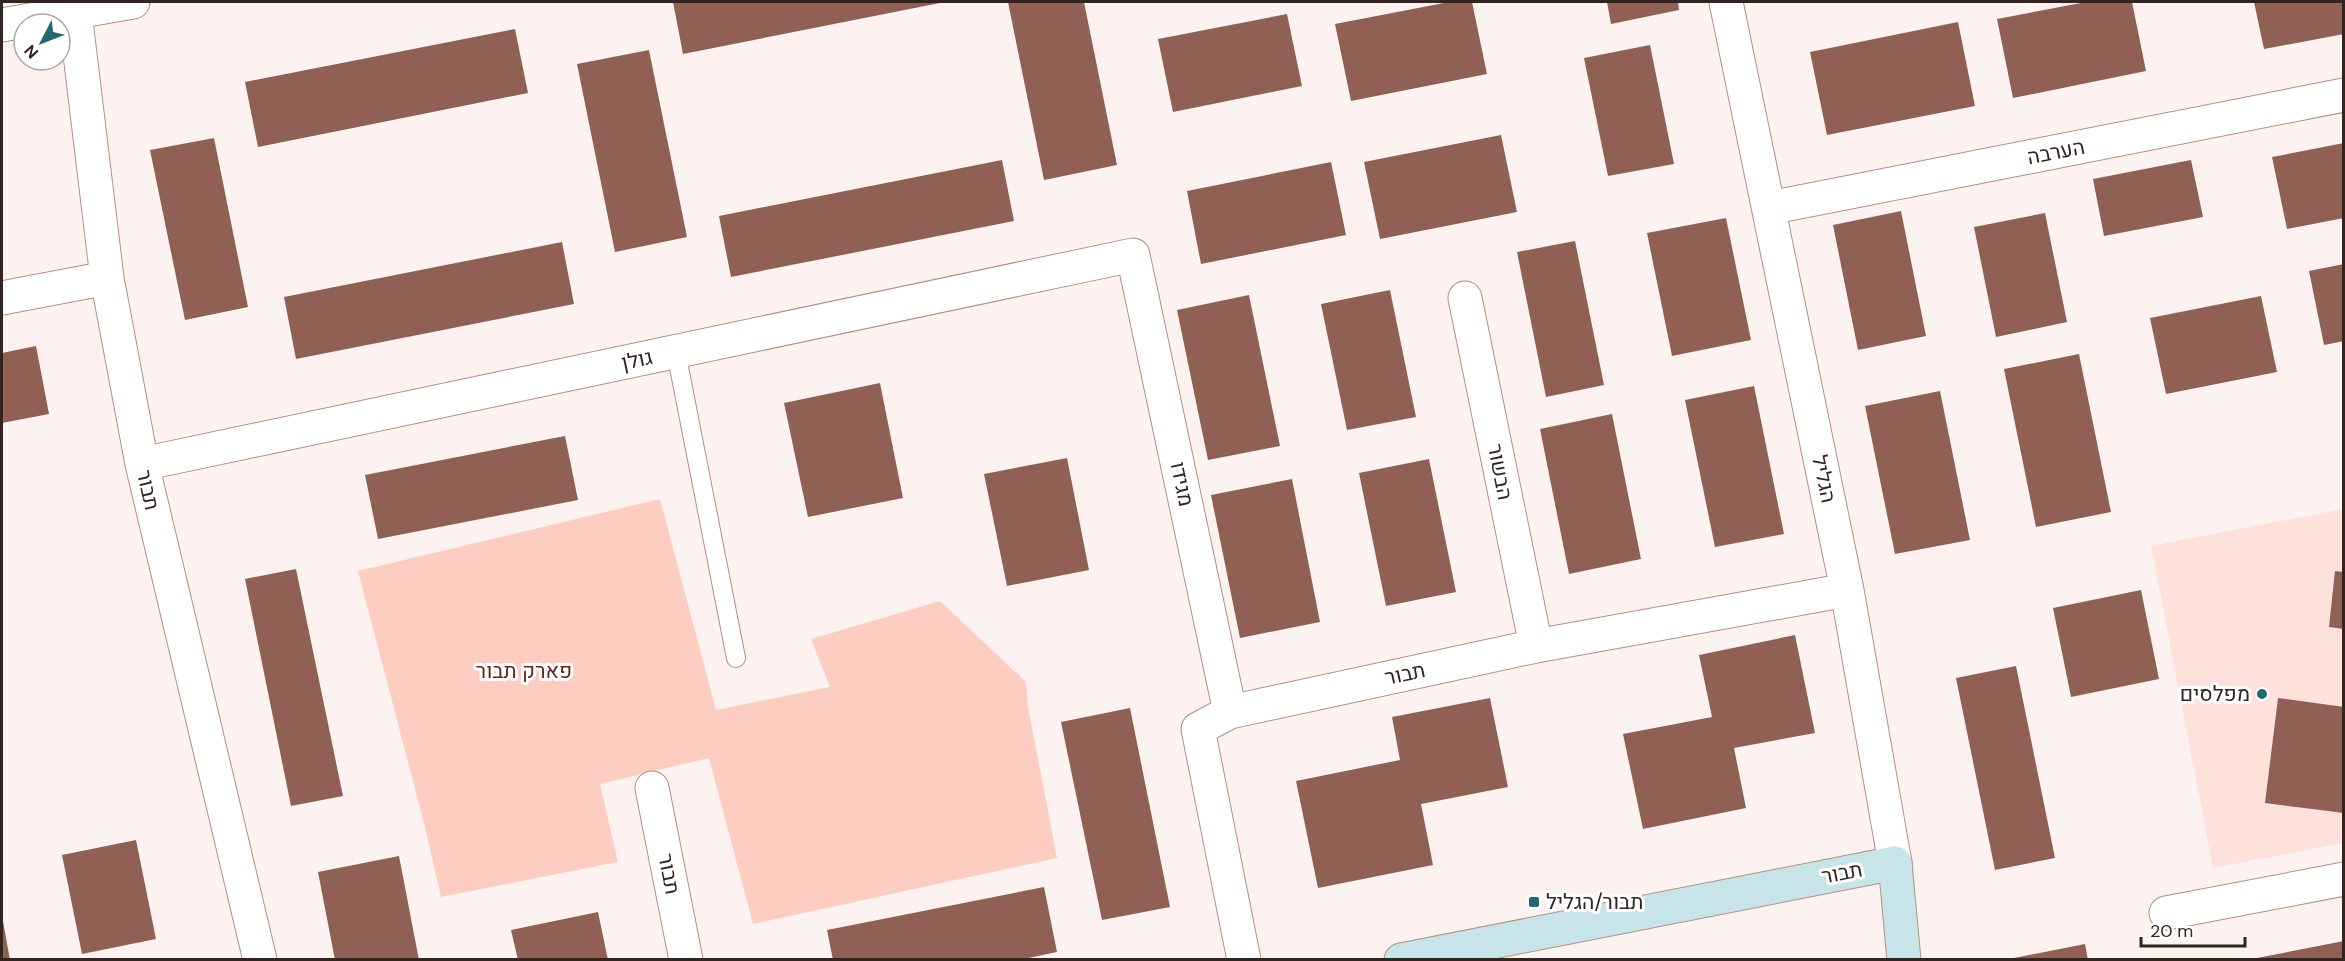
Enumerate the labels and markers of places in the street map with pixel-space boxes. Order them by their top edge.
place label: מפלסים [2180,680,2250,708]
marker: מפלסים [2255,687,2269,701]
place label: תבור/הגליל [1546,888,1643,916]
marker: תבור/הגליל [1527,895,1541,909]

